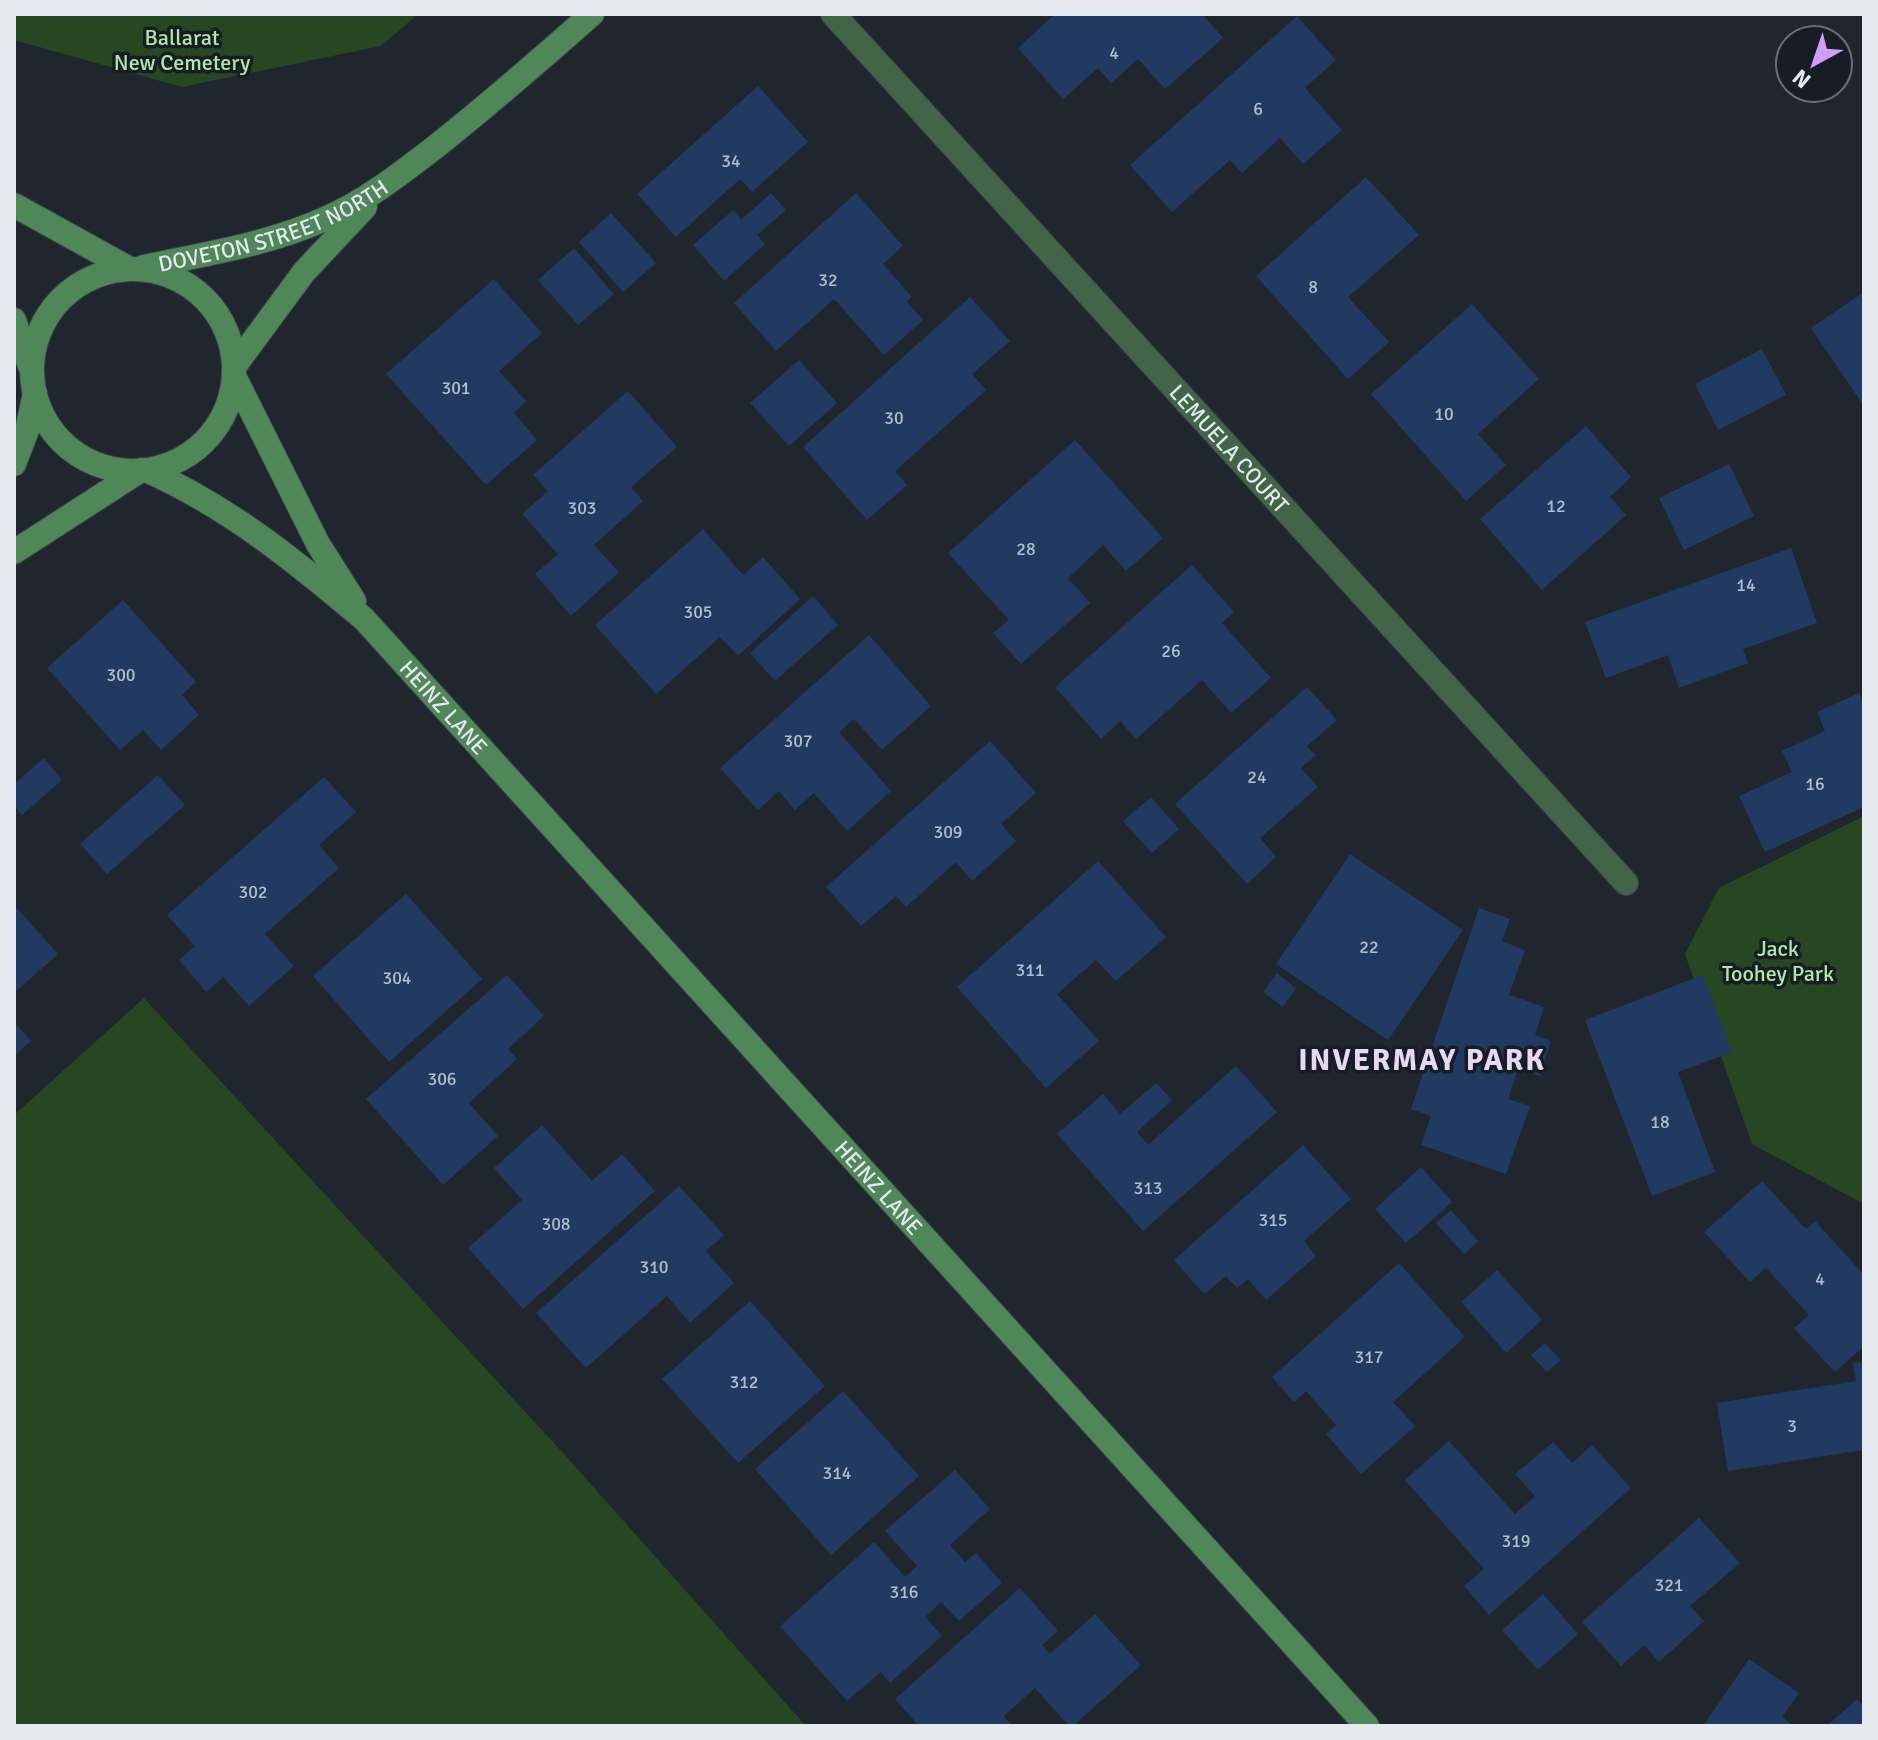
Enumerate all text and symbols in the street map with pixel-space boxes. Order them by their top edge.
park label: Ballarat New Cemetery [114,24,251,76]
north arrow [1774,24,1854,104]
house number: 4 [1109,42,1119,64]
text: N [1787,64,1816,94]
house number: 6 [1253,98,1263,120]
house number: 34 [721,150,741,172]
street label: DOVETON STREET NORTH [156,174,393,278]
house number: 32 [818,269,838,291]
house number: 8 [1308,276,1318,298]
house number: 301 [441,377,471,399]
street label: LEMUELA COURT [1164,379,1294,519]
house number: 10 [1434,403,1454,425]
house number: 30 [884,407,904,429]
house number: 12 [1546,495,1566,517]
house number: 303 [567,497,597,519]
house number: 28 [1016,538,1036,560]
house number: 14 [1736,574,1756,596]
house number: 305 [683,601,713,623]
house number: 26 [1161,640,1181,662]
street label: HEINZ LANE [394,655,493,760]
house number: 300 [106,664,136,686]
house number: 307 [783,730,813,752]
house number: 24 [1247,766,1267,788]
house number: 16 [1805,773,1825,795]
house number: 309 [933,821,963,843]
house number: 302 [238,881,268,903]
park label: Jack Toohey Park [1722,935,1834,987]
house number: 22 [1359,936,1379,958]
house number: 311 [1015,959,1045,981]
house number: 304 [382,967,412,989]
district label: INVERMAY PARK [1298,1042,1546,1079]
house number: 306 [427,1068,457,1090]
house number: 18 [1650,1111,1670,1133]
street label: HEINZ LANE [829,1135,928,1241]
house number: 313 [1133,1177,1163,1199]
house number: 315 [1258,1209,1288,1231]
house number: 308 [541,1213,571,1235]
house number: 310 [639,1256,669,1278]
house number: 4 [1815,1268,1825,1290]
house number: 317 [1354,1346,1384,1368]
house number: 312 [729,1371,759,1393]
house number: 3 [1787,1415,1797,1437]
house number: 314 [822,1462,852,1484]
house number: 319 [1501,1530,1531,1552]
house number: 321 [1654,1574,1684,1596]
house number: 316 [889,1581,919,1603]

